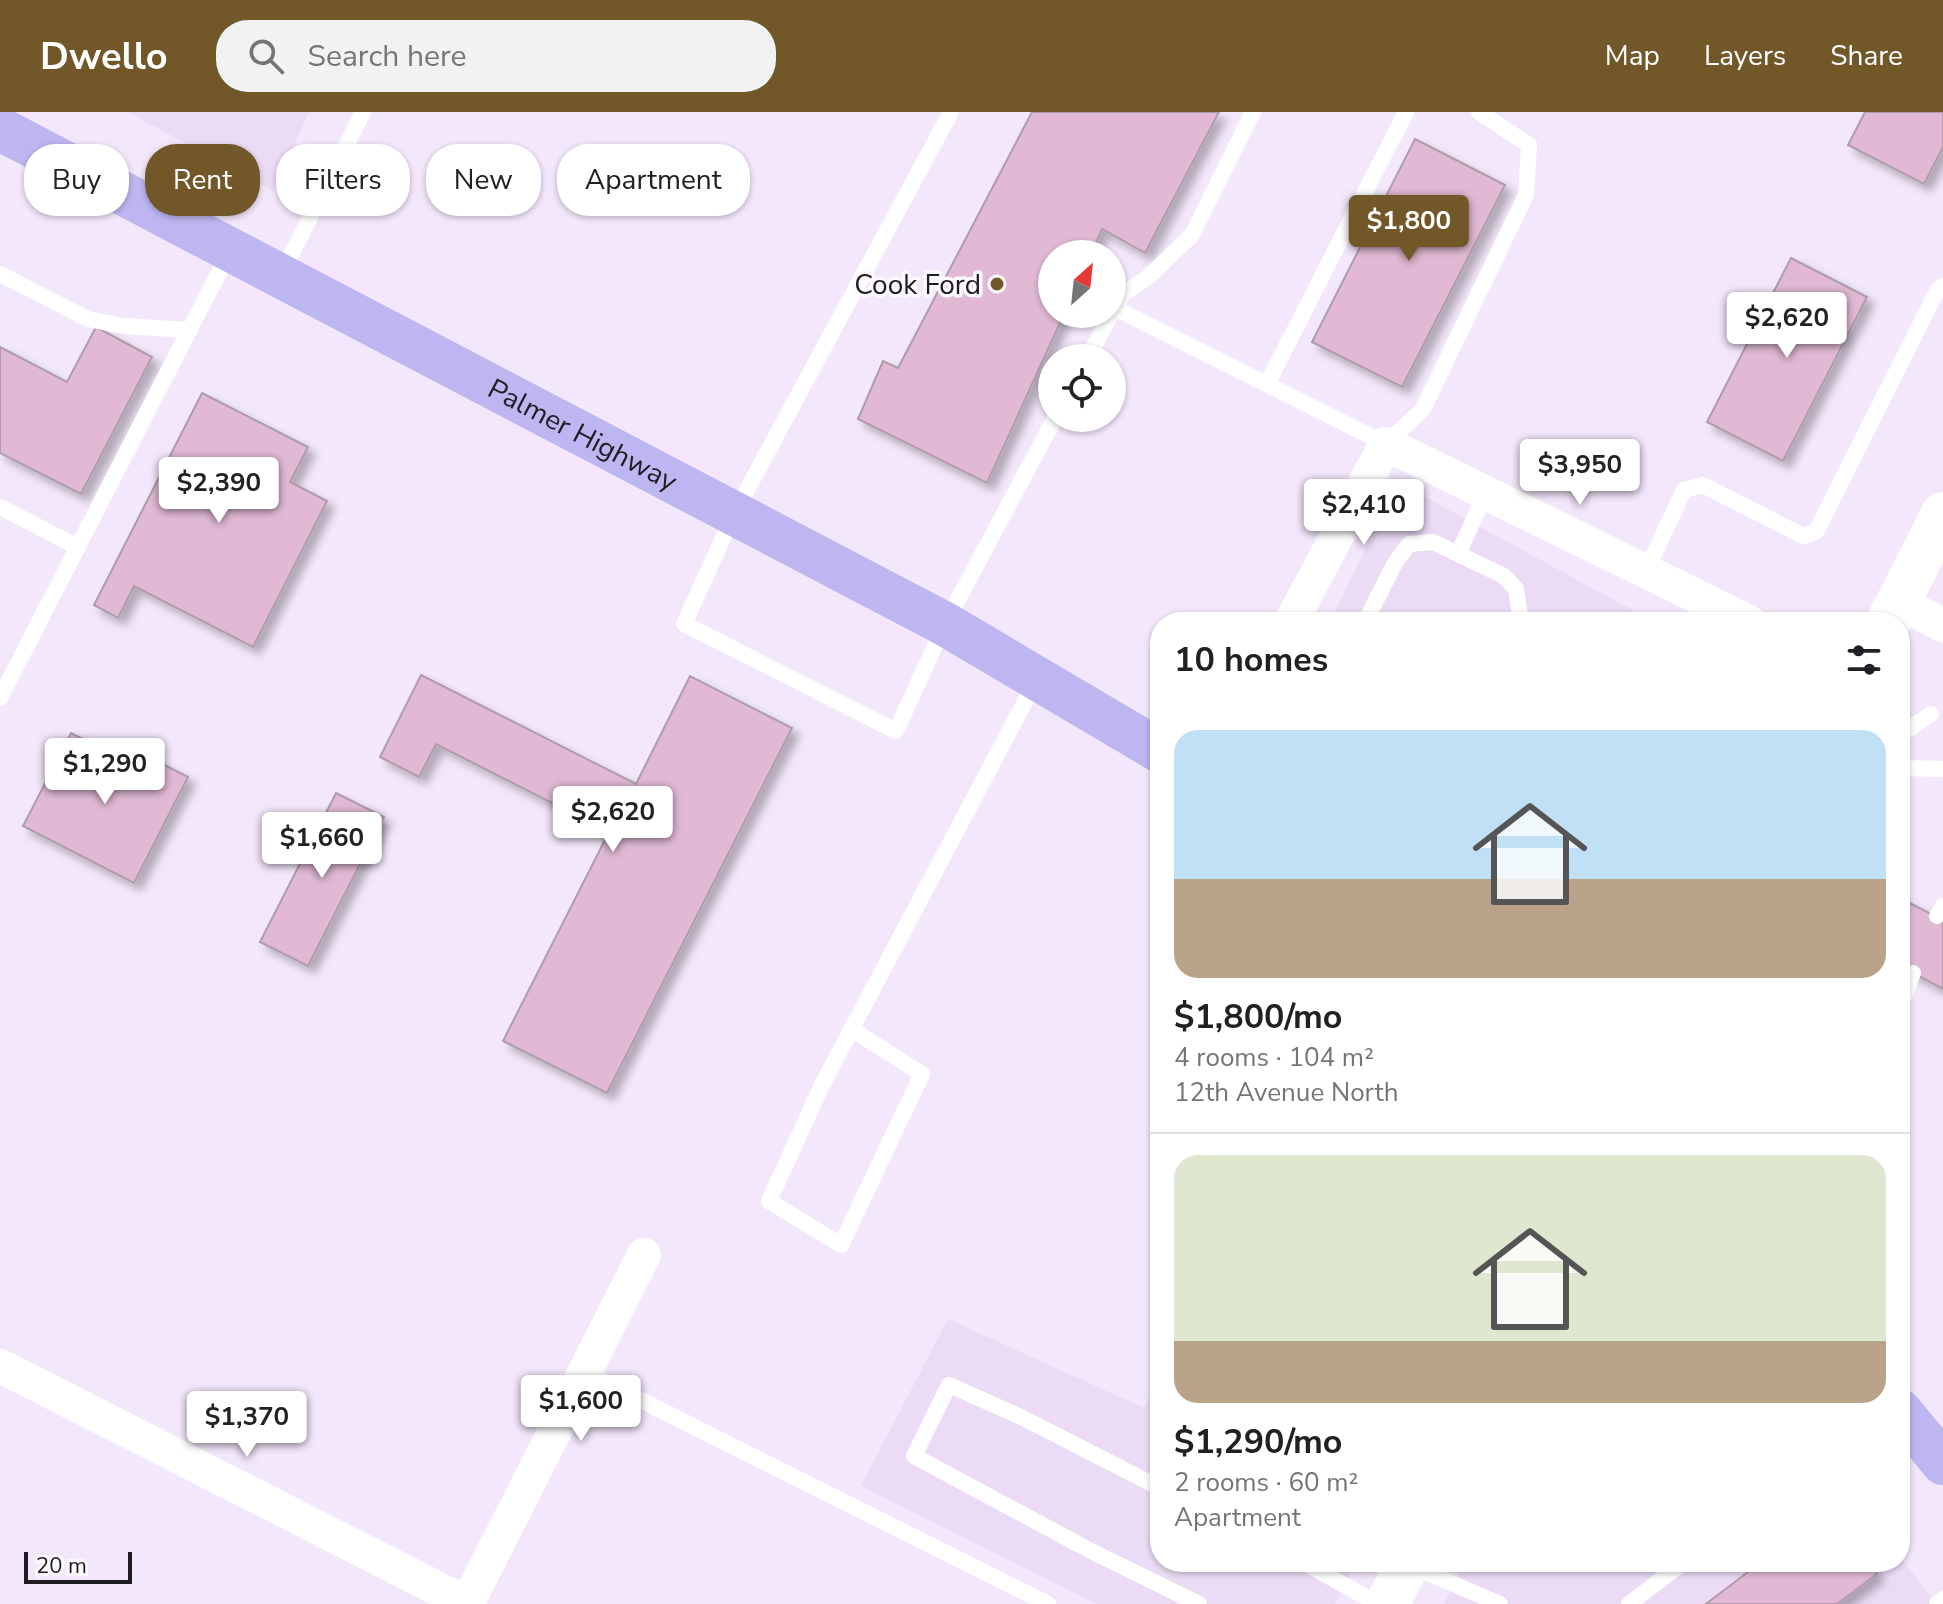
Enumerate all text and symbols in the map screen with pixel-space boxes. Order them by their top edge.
search box [216,20,776,92]
text: Dwello [40,31,168,82]
icon: search [244,34,288,78]
text: Search here [308,36,467,77]
text: Map [1605,37,1660,75]
text: Layers [1704,37,1786,75]
text: Share [1830,37,1903,75]
chip: Buy [24,144,129,216]
chip: Rent [145,144,260,216]
chip: Filters [276,144,410,216]
chip: New [426,144,541,216]
chip: Apartment [557,144,750,216]
pin: $1,800 [1344,195,1474,263]
text: $1,800 [1367,203,1451,238]
north arrow [1038,240,1126,328]
map controls [1038,240,1126,432]
place label: Cook Ford [854,266,981,304]
marker: Cook Ford [988,275,1006,293]
pin: $2,620 [1722,292,1852,360]
text: $2,620 [1745,300,1829,335]
button: locate [1038,344,1126,432]
street label: Palmer Highway [481,370,684,501]
pin: $3,950 [1515,439,1645,507]
text: $3,950 [1538,447,1622,482]
pin: $2,390 [154,457,284,525]
text: $2,390 [177,465,261,500]
pin: $2,410 [1299,479,1429,547]
text: $2,410 [1322,487,1406,522]
text: 10 homes [1174,637,1328,683]
icon: filters [1842,638,1886,682]
pin: $1,290 [40,738,170,806]
text: $1,290 [63,746,147,781]
icon: home [1458,782,1602,926]
pin: $2,620 [548,786,678,854]
text: $2,620 [571,794,655,829]
pin: $1,660 [257,812,387,880]
text: $1,660 [280,820,364,855]
text: $1,800/mo [1174,994,1342,1040]
text: 4 rooms · 104 m² [1174,1040,1374,1075]
text: 12th Avenue North [1174,1075,1398,1110]
icon: home [1458,1207,1602,1351]
pin: $1,600 [516,1375,646,1443]
text: $1,600 [539,1383,623,1418]
pin: $1,370 [182,1391,312,1459]
text: $1,370 [205,1399,289,1434]
text: $1,290/mo [1174,1419,1342,1465]
text: 2 rooms · 60 m² [1174,1465,1358,1500]
text: Apartment [1174,1500,1301,1535]
scale bar [24,1548,132,1584]
text: 20 m [36,1551,87,1581]

